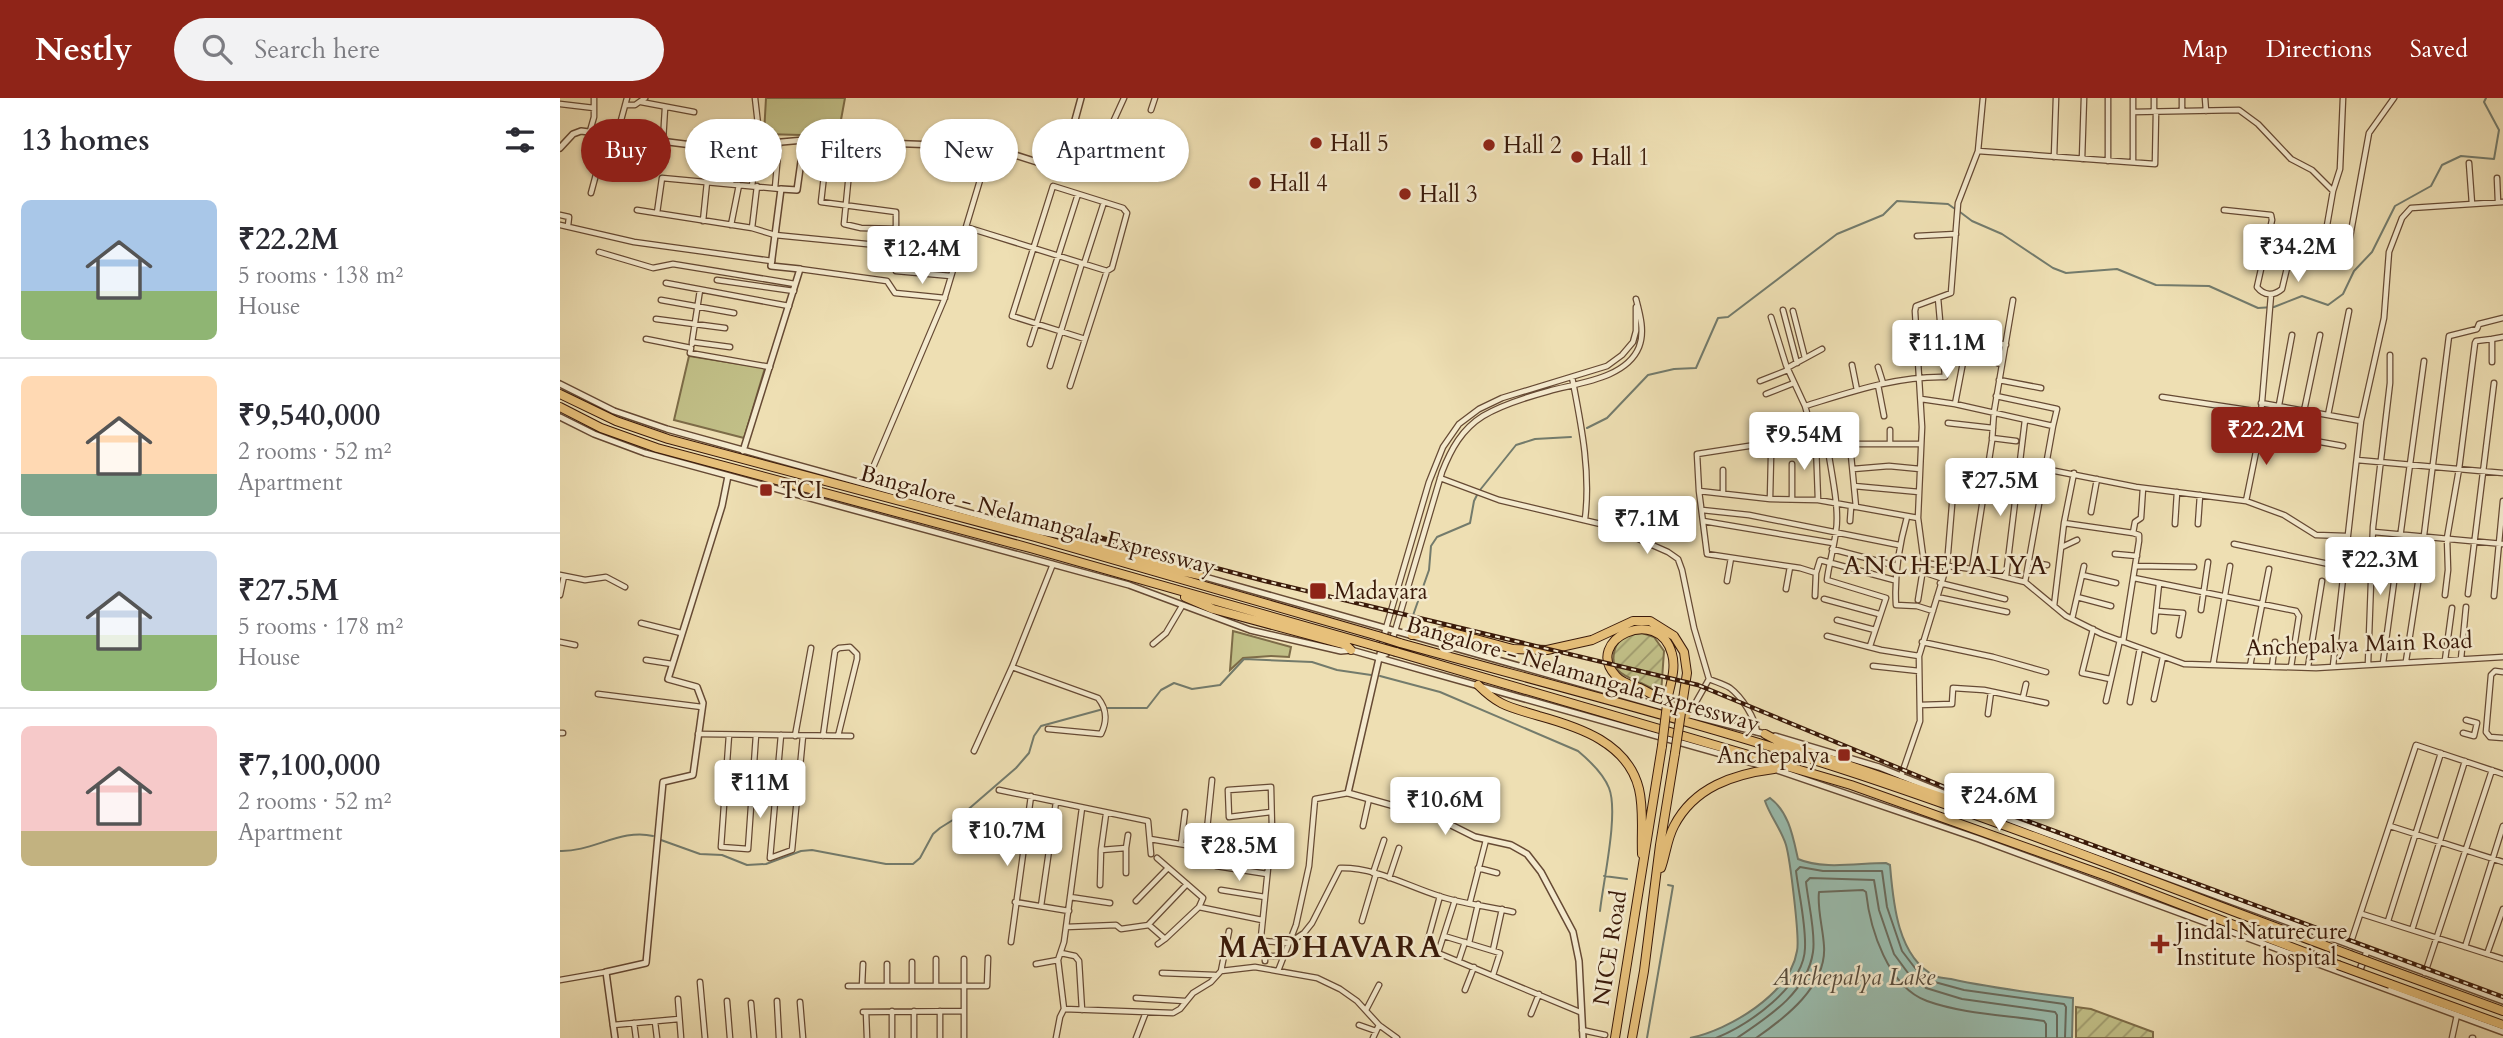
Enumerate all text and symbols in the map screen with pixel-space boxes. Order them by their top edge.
search box [174,18,664,81]
text: Nestly [35,27,132,72]
icon: search [198,30,236,68]
text: Search here [254,32,380,67]
text: Map [2182,33,2228,66]
text: Directions [2266,33,2372,66]
text: Saved [2410,33,2468,66]
chip: Buy [581,119,671,182]
chip: Rent [685,119,782,182]
chip: Filters [796,119,906,182]
chip: New [920,119,1018,182]
chip: Apartment [1032,119,1189,182]
text: 13 homes [21,120,150,161]
icon: filters [501,121,539,159]
place label: Hall 5 [1330,128,1389,159]
place label: Hall 2 [1503,130,1562,161]
marker: Hall 5 [1308,135,1324,151]
marker: Hall 2 [1481,137,1497,153]
place label: Hall 1 [1591,142,1650,173]
marker: Hall 1 [1569,149,1585,165]
place label: Hall 4 [1269,168,1328,199]
marker: Hall 4 [1247,175,1263,191]
place label: Hall 3 [1419,179,1478,210]
marker: Hall 3 [1397,186,1413,202]
text: ₹22.2M [238,219,339,260]
pin: ₹34.2M [2241,225,2355,284]
pin: ₹12.4M [865,226,979,286]
icon: home [77,228,161,312]
text: ₹34.2M [2259,231,2337,262]
text: ₹12.4M [883,233,961,264]
text: 5 rooms · 138 m² [238,260,403,291]
text: House [238,291,300,322]
pin: ₹11.1M [1890,320,2004,380]
text: ₹11.1M [1908,327,1986,358]
text: ₹9,540,000 [238,395,380,436]
icon: home [77,404,161,488]
pin: ₹22.2M [2209,408,2323,467]
pin: ₹9.54M [1747,412,1861,472]
text: ₹22.2M [2227,414,2305,445]
text: ₹9.54M [1765,419,1843,450]
text: 2 rooms · 52 m² [238,436,391,467]
street label: Bangalore - Nelamangala Expressway [857,458,1219,582]
pin: ₹27.5M [1943,458,2057,518]
text: ₹27.5M [1961,465,2039,496]
text: Apartment [238,467,342,498]
place label: TCI [780,475,822,506]
marker: TCI [758,482,774,498]
pin: ₹7.1M [1598,496,1696,556]
text: ₹7.1M [1614,503,1680,534]
pin: ₹22.3M [2323,538,2437,597]
text: ₹22.3M [2341,544,2419,575]
district label: ANCHEPALYA [1843,548,2049,583]
text: ₹27.5M [238,570,339,611]
place label: Madavara [1334,576,1428,607]
icon: home [77,579,161,663]
marker: Madavara [1308,581,1328,601]
street label: Bangalore - Nelamangala Expressway [1402,609,1764,739]
text: 5 rooms · 178 m² [238,611,403,642]
street label: Anchepalya Main Road [2245,625,2474,663]
text: House [238,642,300,673]
place label: Anchepalya [1717,740,1830,771]
text: ₹7,100,000 [238,745,380,786]
marker: Anchepalya [1836,747,1852,763]
icon: home [77,754,161,838]
pin: ₹11M [719,760,801,820]
text: ₹11M [730,767,790,798]
pin: ₹24.6M [1942,774,2056,833]
pin: ₹10.6M [1388,778,1502,837]
text: ₹24.6M [1960,780,2038,811]
text: ₹10.6M [1406,784,1484,815]
text: 2 rooms · 52 m² [238,786,391,817]
pin: ₹10.7M [950,808,1064,868]
text: ₹10.7M [968,815,1046,846]
text: Apartment [238,817,342,848]
pin: ₹28.5M [1182,824,1296,883]
text: ₹28.5M [1200,830,1278,861]
street label: NICE Road [1586,888,1634,1008]
place label: Jindal Naturecure Institute hospital [2173,916,2348,973]
district label: MADHAVARA [1218,927,1444,968]
marker: Jindal Naturecure Institute hospital [2150,934,2170,954]
water label: Anchepalya Lake [1772,961,1936,994]

